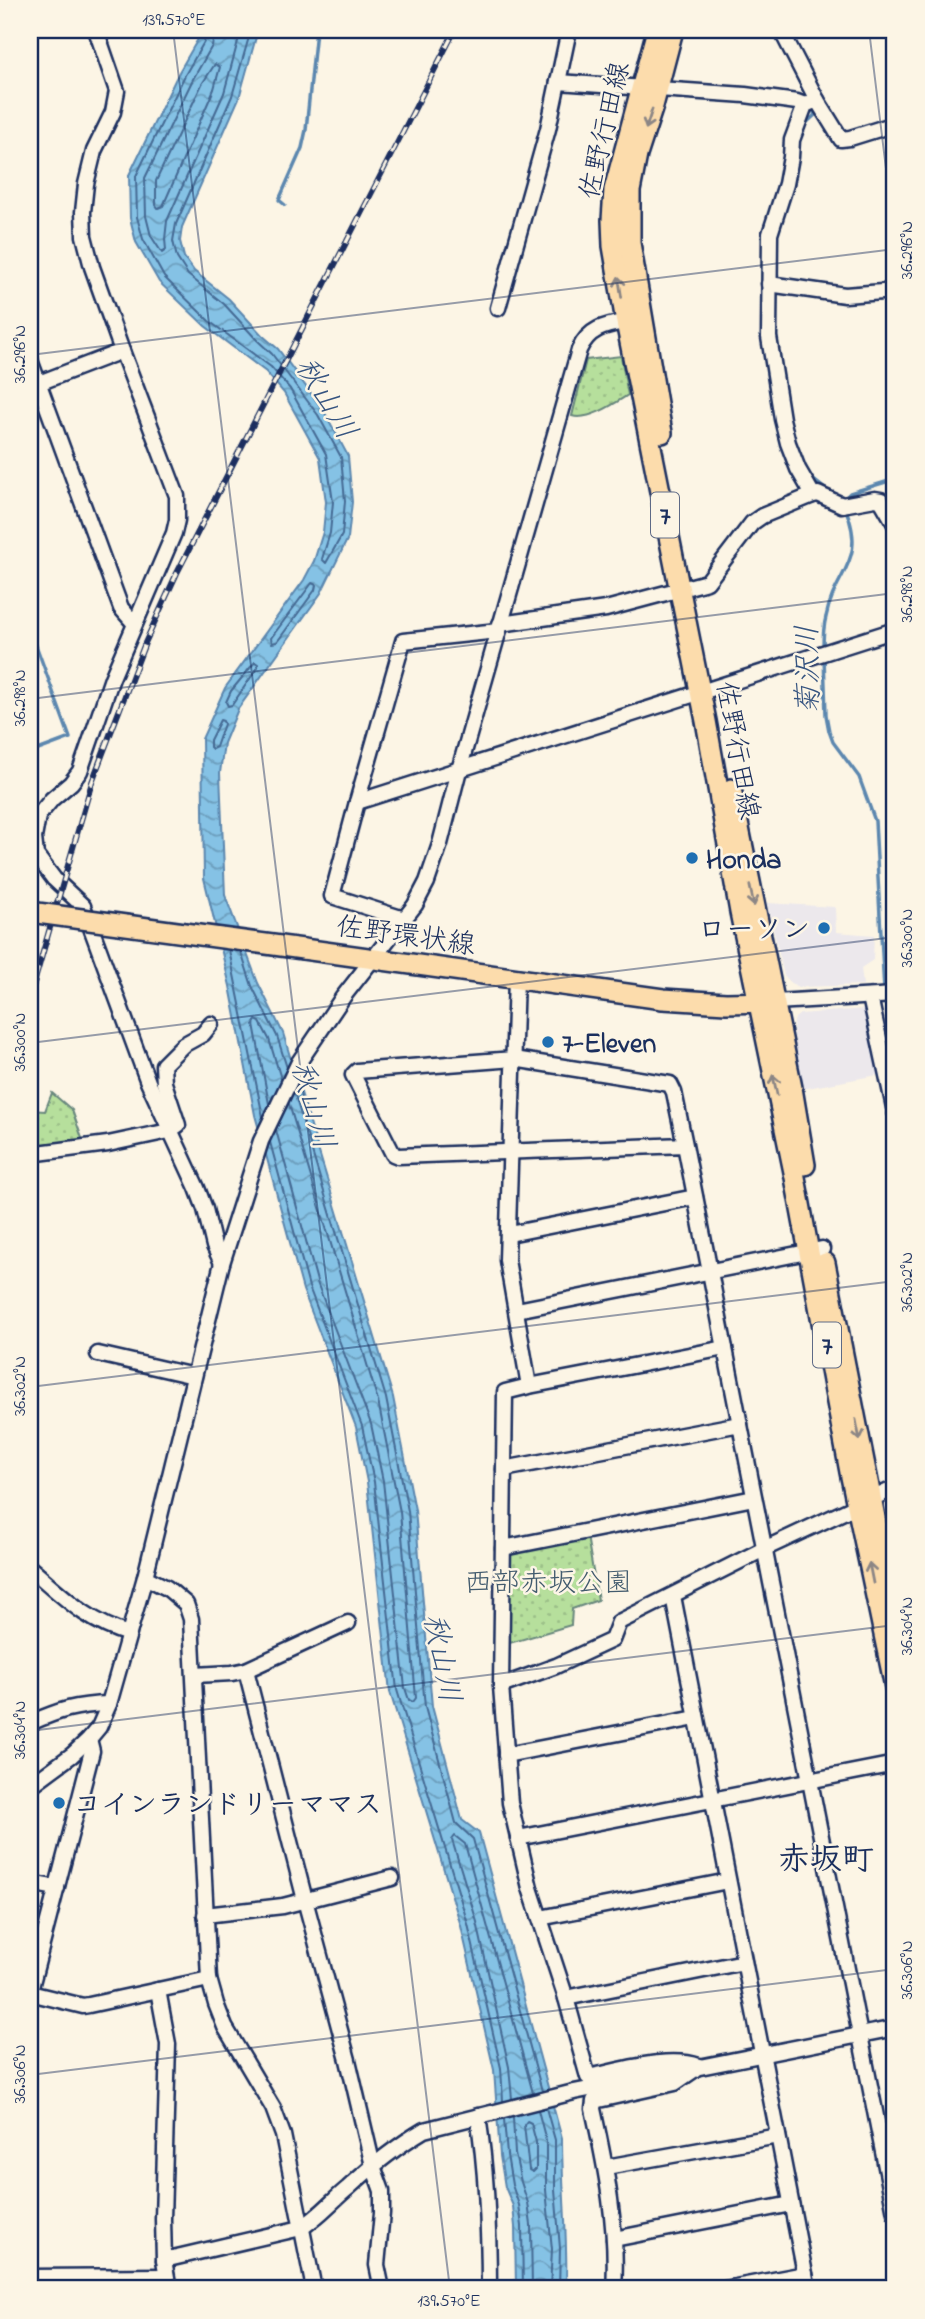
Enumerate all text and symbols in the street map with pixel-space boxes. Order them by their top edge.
text: 139.570°E [142,8,206,34]
street label: 佐野行田線 [571,58,642,204]
one-way arrow [642,108,654,130]
text: 36.296°N [895,221,921,279]
one-way arrow [613,276,626,299]
text: 36.296°N [8,325,34,383]
water label: 秋山川 [282,350,366,449]
road number: 7 [651,492,679,538]
text: 36.298°N [895,565,921,623]
water label: 菊沢川 [787,625,833,715]
text: 36.298°N [8,669,34,727]
street label: 佐野行田線 [703,678,768,823]
place label: Honda [706,841,782,882]
marker: Honda [684,850,700,866]
one-way arrow [746,884,760,907]
street label: 佐野環状線 [333,907,478,968]
text: 36.300°N [895,909,921,968]
place label: ローソン [698,911,810,952]
marker: ローソン [816,920,832,936]
text: 36.300°N [8,1013,34,1072]
place label: 7-Eleven [562,1025,656,1066]
marker: 7-Eleven [540,1034,556,1050]
water label: 秋山川 [278,1057,345,1155]
one-way arrow [768,1074,782,1097]
text: 36.302°N [895,1252,921,1312]
road number: 7 [813,1322,841,1368]
text: 36.302°N [8,1356,34,1416]
one-way arrow [852,1418,866,1441]
one-way arrow [864,1562,878,1585]
park label: 西部赤坂公園 [464,1564,632,1605]
text: 36.304°N [895,1597,921,1655]
water label: 秋山川 [410,1610,470,1707]
text: 36.304°N [8,1701,34,1759]
place label: コインランドリーママス [73,1786,382,1827]
marker: コインランドリーママス [51,1795,67,1811]
district label: 赤坂町 [778,1838,874,1885]
text: 36.306°N [895,1940,921,2000]
text: 36.306°N [8,2044,34,2104]
text: 139.570°E [417,2289,481,2315]

